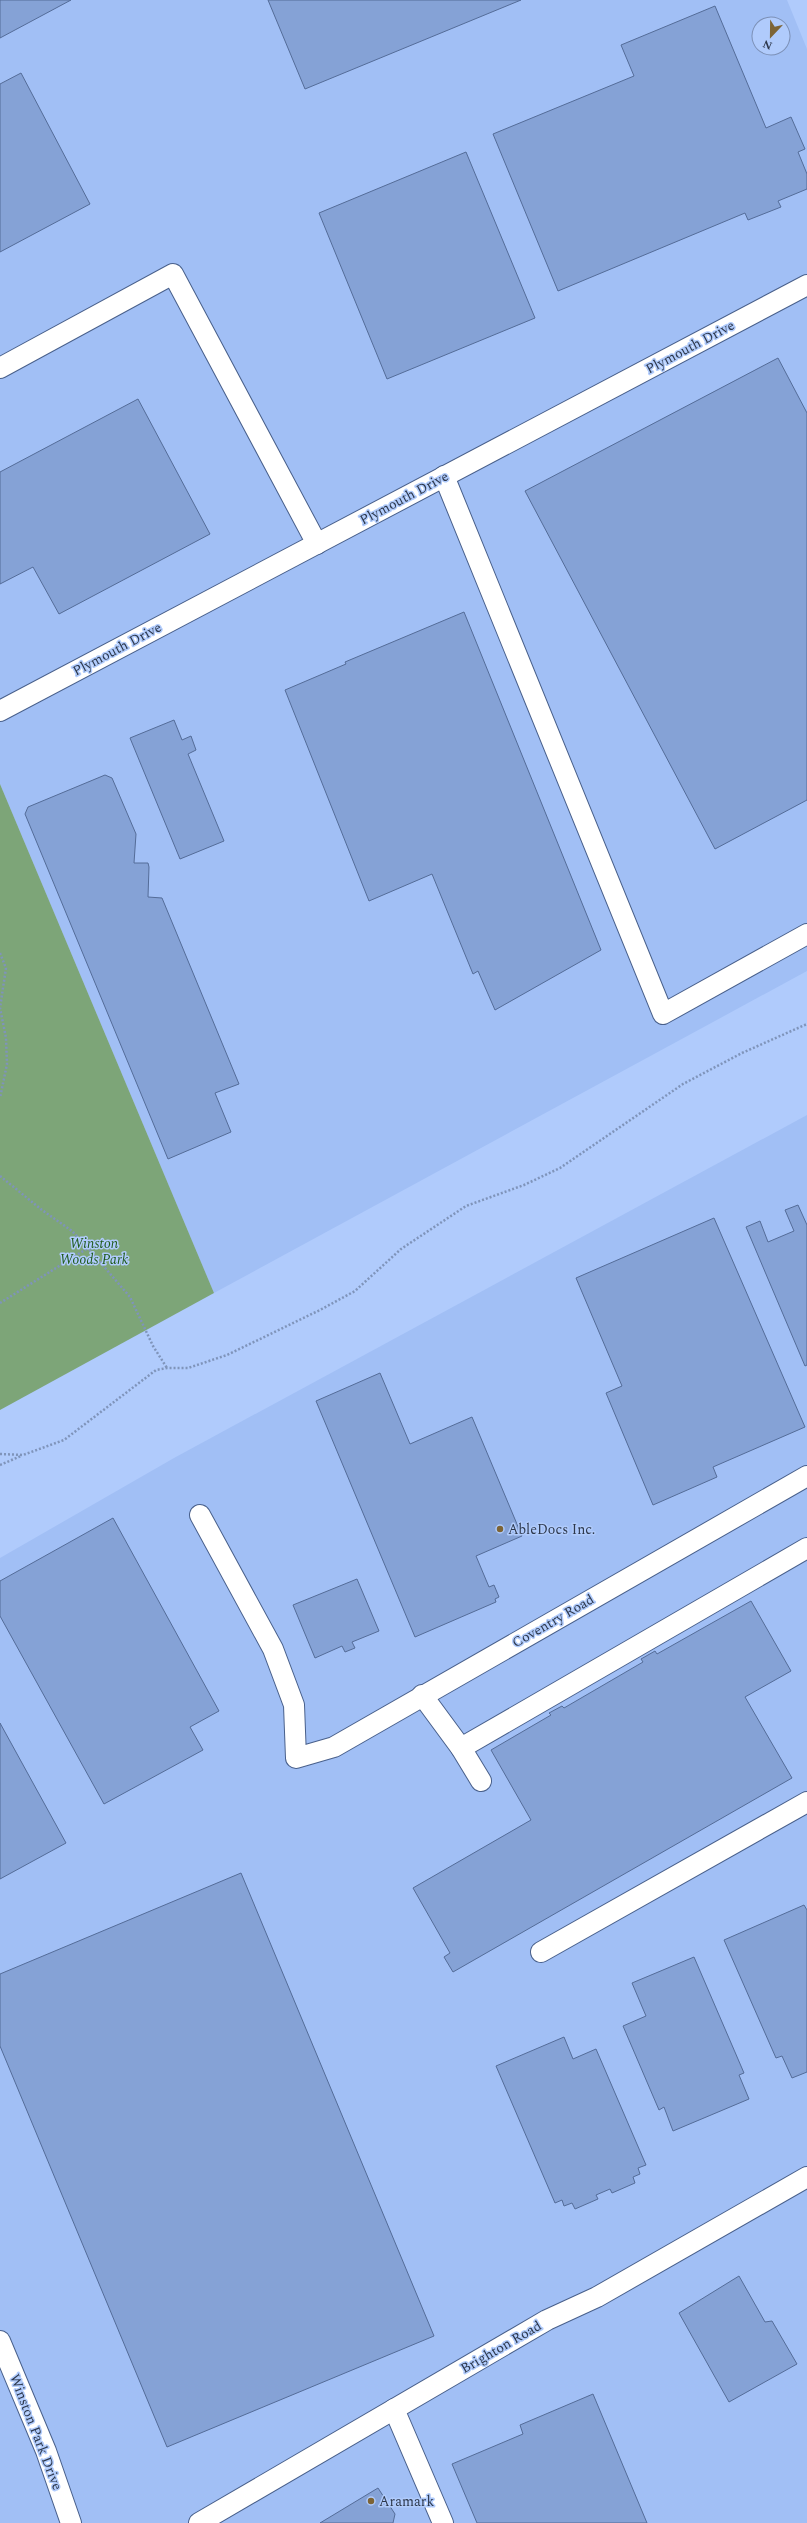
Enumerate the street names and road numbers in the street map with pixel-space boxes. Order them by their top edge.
street label: Plymouth Drive [642,315,738,379]
street label: Plymouth Drive [356,466,452,530]
street label: Plymouth Drive [69,617,165,681]
street label: Coventry Road [508,1589,598,1653]
street label: Brighton Road [457,2315,546,2379]
street label: Winston Park Drive [4,2371,68,2493]

